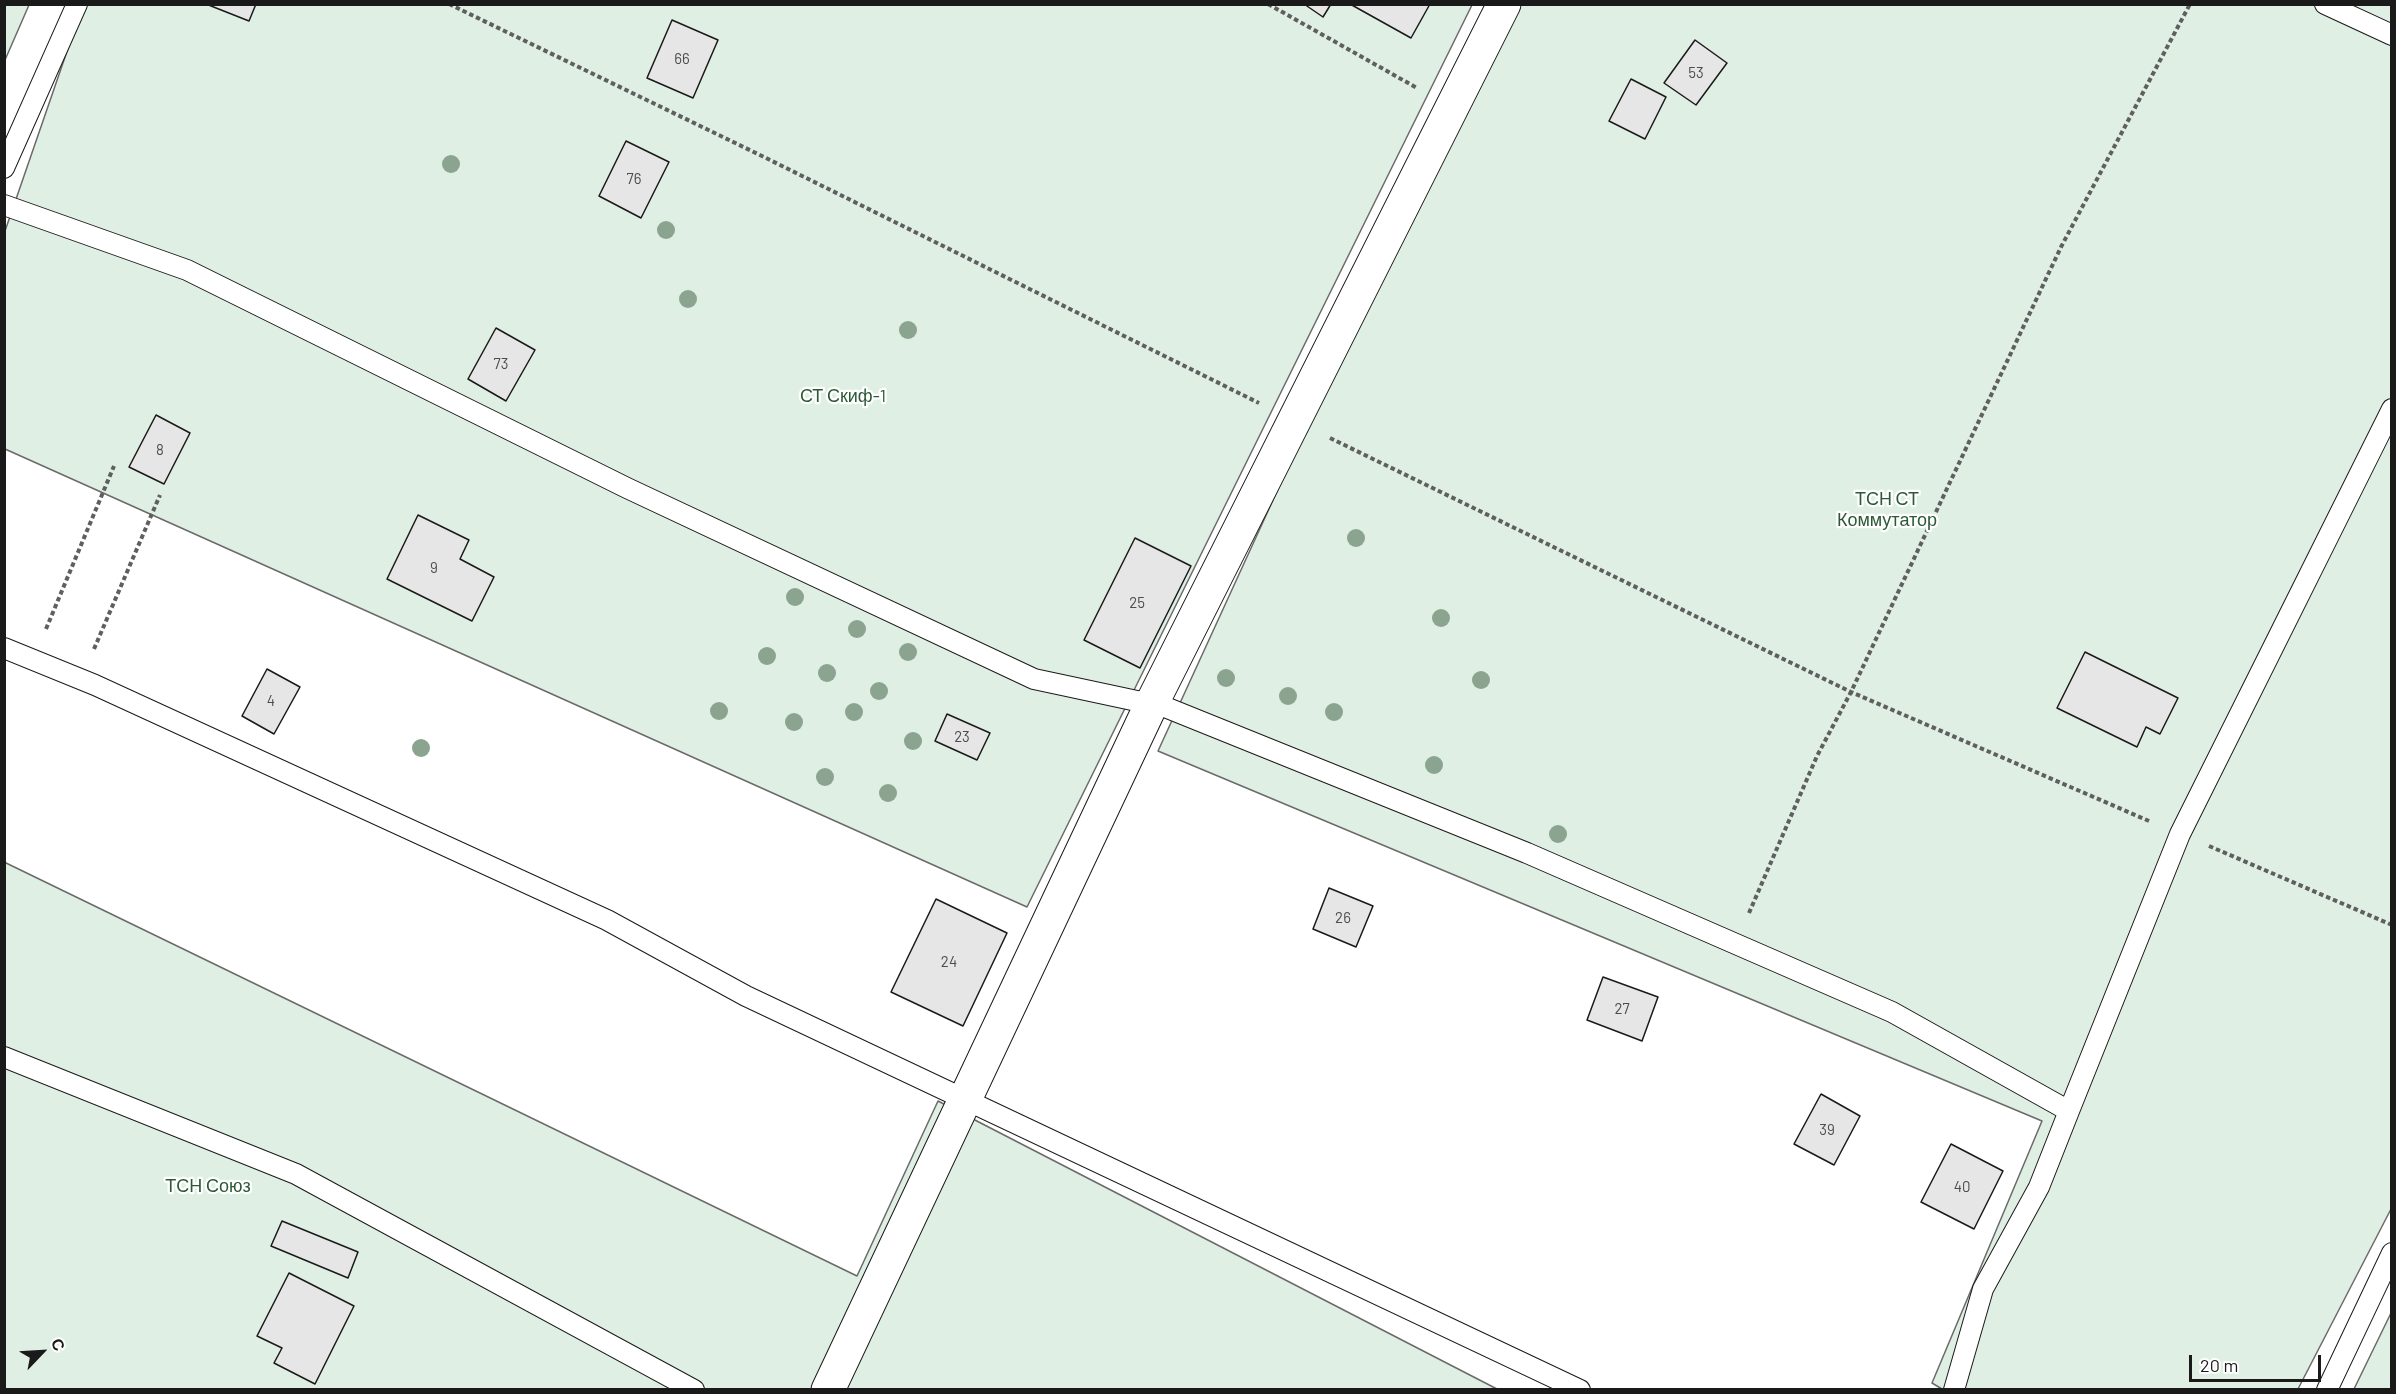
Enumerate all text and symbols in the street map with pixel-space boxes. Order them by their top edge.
house number: 66 [674,50,690,68]
house number: 53 [1688,64,1704,82]
house number: 76 [627,170,641,188]
house number: 73 [494,355,508,373]
park label: СТ Скиф-1 [800,385,886,407]
house number: 8 [156,441,164,459]
park label: ТСН СТ Коммутатор [1837,488,1937,530]
house number: 9 [430,559,438,577]
house number: 25 [1129,594,1145,612]
house number: 4 [267,692,275,710]
house number: 23 [954,728,970,746]
house number: 26 [1335,909,1351,927]
house number: 24 [941,953,957,971]
house number: 27 [1614,1000,1630,1018]
house number: 39 [1819,1121,1835,1139]
park label: ТСН Союз [165,1175,251,1197]
house number: 40 [1954,1178,1970,1196]
north arrow [12,1322,72,1382]
text: С [48,1335,70,1353]
scale bar [2192,1343,2324,1381]
text: 20 m [2200,1354,2238,1376]

